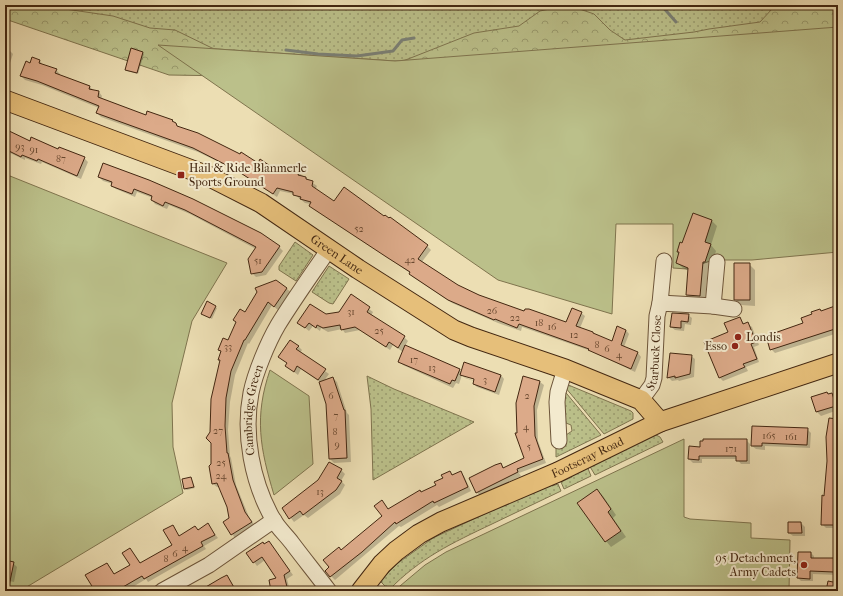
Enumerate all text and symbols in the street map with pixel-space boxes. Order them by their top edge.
house number: 93 [15,141,25,153]
house number: 91 [30,144,38,156]
house number: 87 [56,153,66,165]
place label: Hail & Ride Blanmerle Sports Ground [189,161,307,189]
marker: Hail & Ride Blanmerle Sports Ground [176,170,186,180]
house number: 52 [354,223,364,235]
street label: Green Lane [308,232,366,277]
house number: 42 [404,254,416,266]
house number: 51 [254,255,262,267]
house number: 26 [487,305,498,317]
house number: 31 [347,306,355,318]
house number: 22 [510,312,520,324]
street label: Starbuck Close [643,315,664,394]
house number: 18 [535,317,543,329]
house number: 16 [548,321,557,333]
house number: 25 [374,325,384,337]
house number: 12 [570,329,578,341]
place label: Londis [746,330,781,344]
marker: Londis [733,332,743,342]
house number: 8 [594,339,600,351]
place label: Esso [705,339,727,353]
house number: 33 [224,341,232,353]
marker: Esso [730,341,740,351]
house number: 6 [604,343,610,355]
house number: 4 [616,349,623,361]
house number: 17 [410,354,418,366]
house number: 13 [428,362,436,374]
street label: Cambridge Green [241,363,266,456]
house number: 3 [483,374,487,386]
house number: 6 [328,390,334,402]
house number: 2 [524,390,530,402]
house number: 7 [334,410,339,422]
house number: 4 [523,421,530,433]
house number: 27 [213,425,223,437]
house number: 8 [332,426,338,438]
house number: 165 [762,430,776,442]
house number: 161 [785,431,797,443]
street label: Footscray Road [549,434,626,481]
house number: 9 [334,439,340,451]
house number: 5 [527,441,531,453]
house number: 171 [725,443,737,455]
house number: 25 [216,457,226,469]
house number: 24 [215,470,228,482]
house number: 13 [316,486,324,498]
house number: 4 [182,542,189,554]
house number: 6 [172,548,178,560]
place label: 95 Detachment, Army Cadets [716,551,797,579]
house number: 8 [163,553,169,565]
marker: 95 Detachment, Army Cadets [799,560,809,570]

